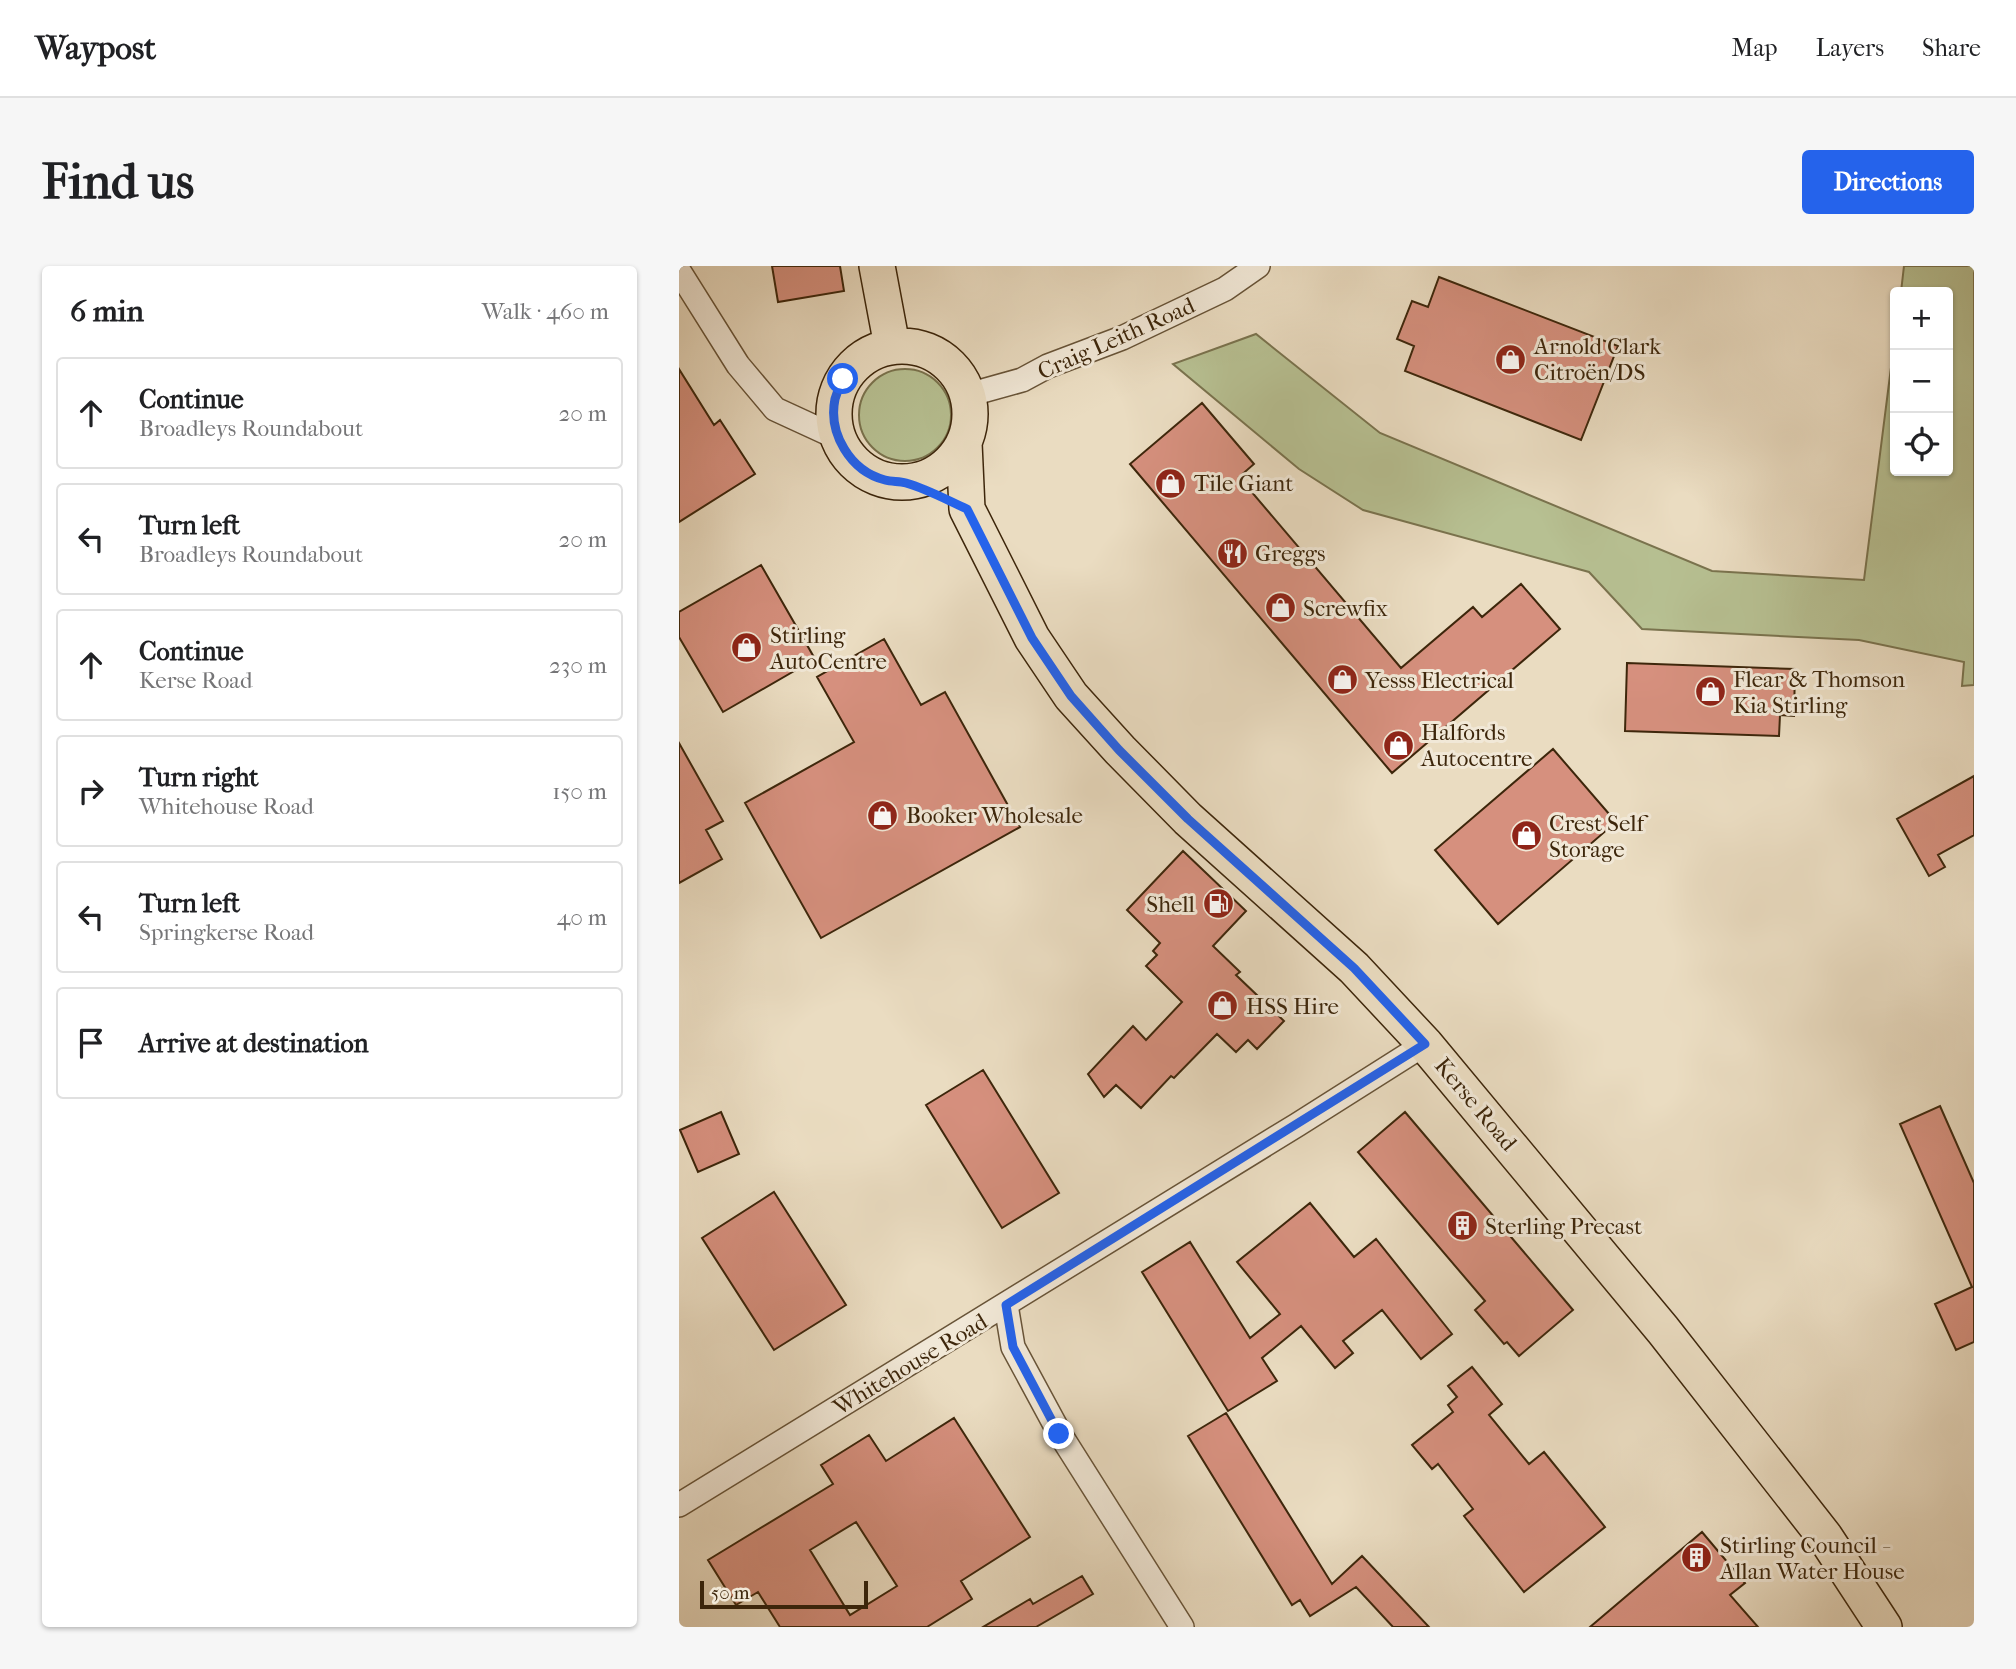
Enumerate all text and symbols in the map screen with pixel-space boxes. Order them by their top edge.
text: Waypost [35,29,156,68]
text: Map [1732,34,1778,62]
text: Layers [1816,34,1884,62]
text: Share [1922,34,1981,62]
button: Directions [1802,150,1974,214]
text: Find us [42,153,194,211]
map controls [1890,287,1953,476]
button: + [1890,287,1953,350]
street label: Craig Leith Road [1034,292,1199,385]
text: 6 min [70,294,144,329]
text: Walk · 460 m [482,298,609,325]
place label: Arnold Clark Citroën/DS [1533,333,1662,386]
shop icon: Arnold Clark Citroën/DS [1494,342,1528,376]
button: − [1890,350,1953,413]
route start [827,363,858,394]
text: Continue [139,384,244,415]
icon: ahead [72,394,110,432]
text: 20 m [558,400,607,427]
button: locate [1890,413,1953,476]
text: Broadleys Roundabout [139,415,363,442]
shop icon: Tile Giant [1154,466,1188,500]
place label: Tile Giant [1194,470,1293,497]
text: Turn left [139,510,240,541]
icon: left [72,520,110,558]
text: 20 m [558,526,607,553]
restaurant icon: Greggs [1215,536,1249,570]
place label: Greggs [1255,540,1325,567]
text: Broadleys Roundabout [139,541,363,568]
shop icon: Screwfix [1263,591,1297,625]
place label: Screwfix [1303,595,1388,622]
place label: Stirling AutoCentre [769,622,887,675]
shop icon: Stirling AutoCentre [730,631,764,665]
text: Continue [139,636,244,667]
icon: ahead [72,646,110,684]
text: 230 m [549,652,607,679]
shop icon: Yesss Electrical [1325,663,1359,697]
place label: Flear & Thomson Kia Stirling [1733,666,1906,719]
text: Kerse Road [139,667,253,694]
place label: Yesss Electrical [1364,667,1515,694]
shop icon: Flear & Thomson Kia Stirling [1693,675,1727,709]
place label: Halfords Autocentre [1420,719,1532,772]
shop icon: Halfords Autocentre [1381,728,1415,762]
text: Turn right [139,762,259,793]
icon: right [72,772,110,810]
text: 150 m [552,778,607,805]
text: Whitehouse Road [139,793,314,820]
shop icon: Booker Wholesale [866,798,900,832]
place label: Booker Wholesale [906,802,1083,829]
place label: Crest Self Storage [1549,810,1649,863]
shop icon: Crest Self Storage [1509,819,1543,853]
fuel station icon: Shell [1201,887,1235,921]
text: Turn left [139,888,240,919]
place label: Shell [1146,891,1196,918]
icon: left [72,898,110,936]
text: 40 m [557,904,607,931]
text: Springkerse Road [139,919,314,946]
shop icon: HSS Hire [1206,989,1240,1023]
place label: HSS Hire [1246,993,1339,1020]
icon: arrive [72,1024,110,1062]
text: Arrive at destination [139,1028,369,1059]
street label: Kerse Road [1429,1052,1523,1157]
building icon: Sterling Precast [1445,1209,1479,1243]
place label: Sterling Precast [1485,1213,1642,1240]
street label: Whitehouse Road [827,1308,993,1422]
route end [1043,1418,1074,1449]
place label: Stirling Council - Allan Water House [1719,1532,1905,1585]
building icon: Stirling Council - Allan Water House [1680,1541,1714,1575]
scale bar [700,1578,868,1610]
text: 50 m [711,1582,750,1604]

